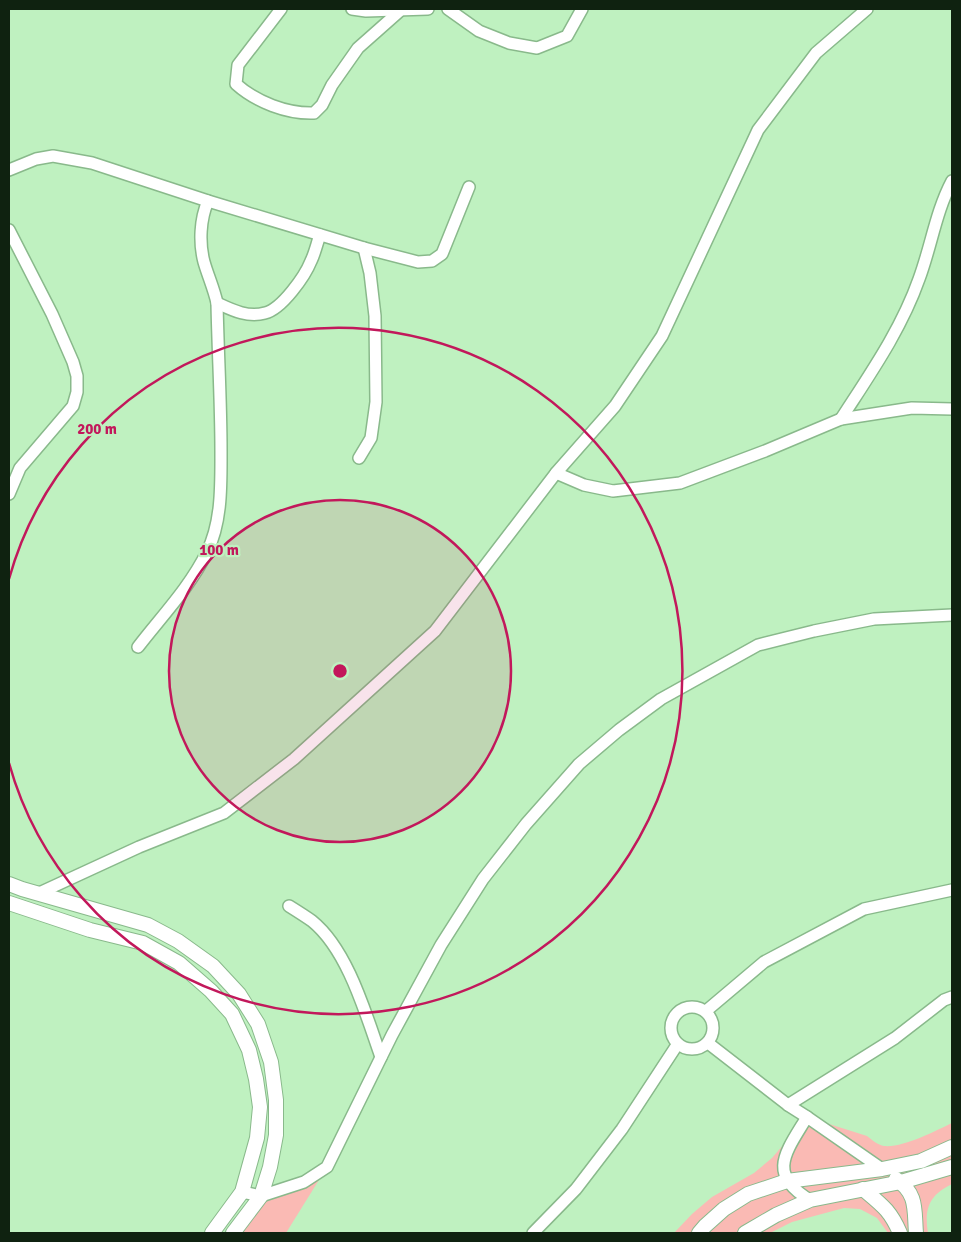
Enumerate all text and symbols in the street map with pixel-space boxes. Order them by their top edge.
text: 200 m [77,420,117,438]
text: 100 m [199,541,239,559]
centre of rings [331,662,349,680]

